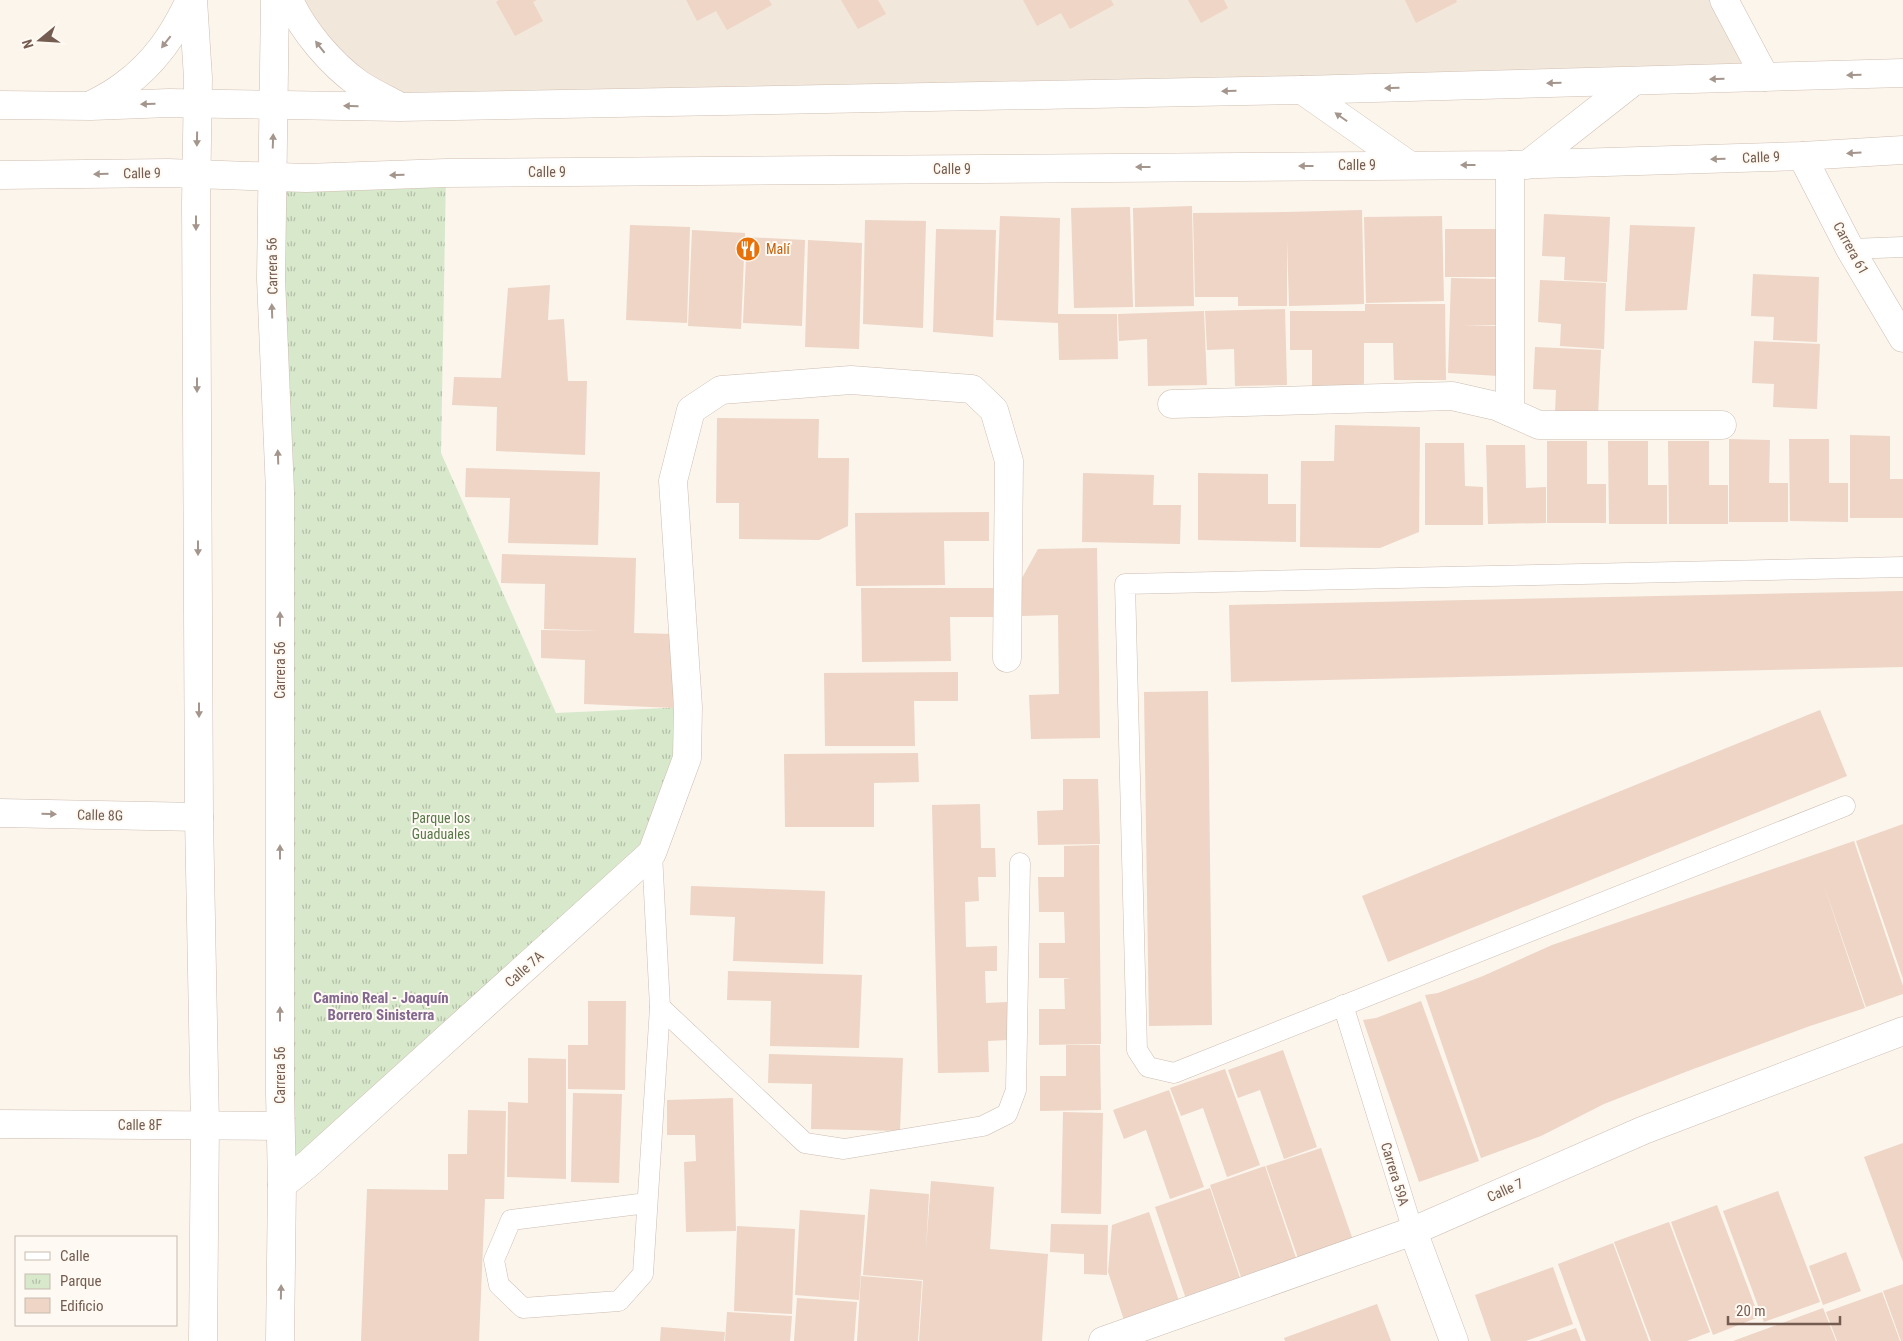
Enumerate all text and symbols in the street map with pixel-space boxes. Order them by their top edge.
north arrow [15,15,65,65]
one-way arrow [161,35,172,48]
text: N [19,37,37,51]
one-way arrow [314,41,325,54]
one-way arrow [1846,71,1862,79]
one-way arrow [1708,75,1724,83]
one-way arrow [1546,80,1562,88]
one-way arrow [1383,84,1399,92]
one-way arrow [1221,87,1237,95]
one-way arrow [140,100,156,108]
one-way arrow [343,102,359,110]
one-way arrow [1334,112,1348,122]
one-way arrow [193,131,201,147]
one-way arrow [269,132,277,148]
street label: Calle 9 [1742,148,1780,166]
one-way arrow [1846,149,1862,157]
one-way arrow [1710,155,1726,163]
street label: Calle 9 [1338,157,1376,173]
street label: Calle 9 [933,161,971,177]
one-way arrow [1460,161,1476,169]
one-way arrow [1298,162,1314,170]
one-way arrow [1135,163,1151,171]
street label: Calle 9 [528,164,566,180]
street label: Calle 9 [123,165,161,181]
one-way arrow [92,170,108,178]
one-way arrow [389,171,405,179]
one-way arrow [192,215,200,231]
street label: Carrera 61 [1830,219,1872,277]
restaurant icon: Malí [735,236,761,262]
street label: Carrera 56 [263,237,280,295]
place label: Malí [766,241,790,257]
one-way arrow [268,302,276,318]
one-way arrow [193,378,201,394]
one-way arrow [274,448,282,464]
one-way arrow [194,540,202,556]
one-way arrow [276,611,284,627]
street label: Carrera 56 [272,641,288,699]
one-way arrow [195,703,203,719]
street label: Calle 8G [77,807,123,823]
one-way arrow [41,810,57,818]
park label: Parque los Guaduales [412,810,470,842]
one-way arrow [276,843,284,859]
street label: Calle 7A [502,948,546,990]
district label: Camino Real - Joaquín Borrero Sinisterra [313,989,449,1024]
one-way arrow [276,1006,284,1022]
street label: Carrera 56 [272,1046,288,1104]
street label: Calle 8F [118,1117,163,1133]
street label: Carrera 59A [1378,1140,1412,1208]
street label: Calle 7 [1484,1175,1526,1205]
legend [15,1236,178,1326]
text: Calle [60,1247,90,1265]
text: Parque [60,1272,102,1290]
one-way arrow [277,1284,285,1300]
scale bar [1728,1294,1840,1326]
text: Edificio [60,1297,103,1315]
text: 20 m [1736,1302,1766,1320]

